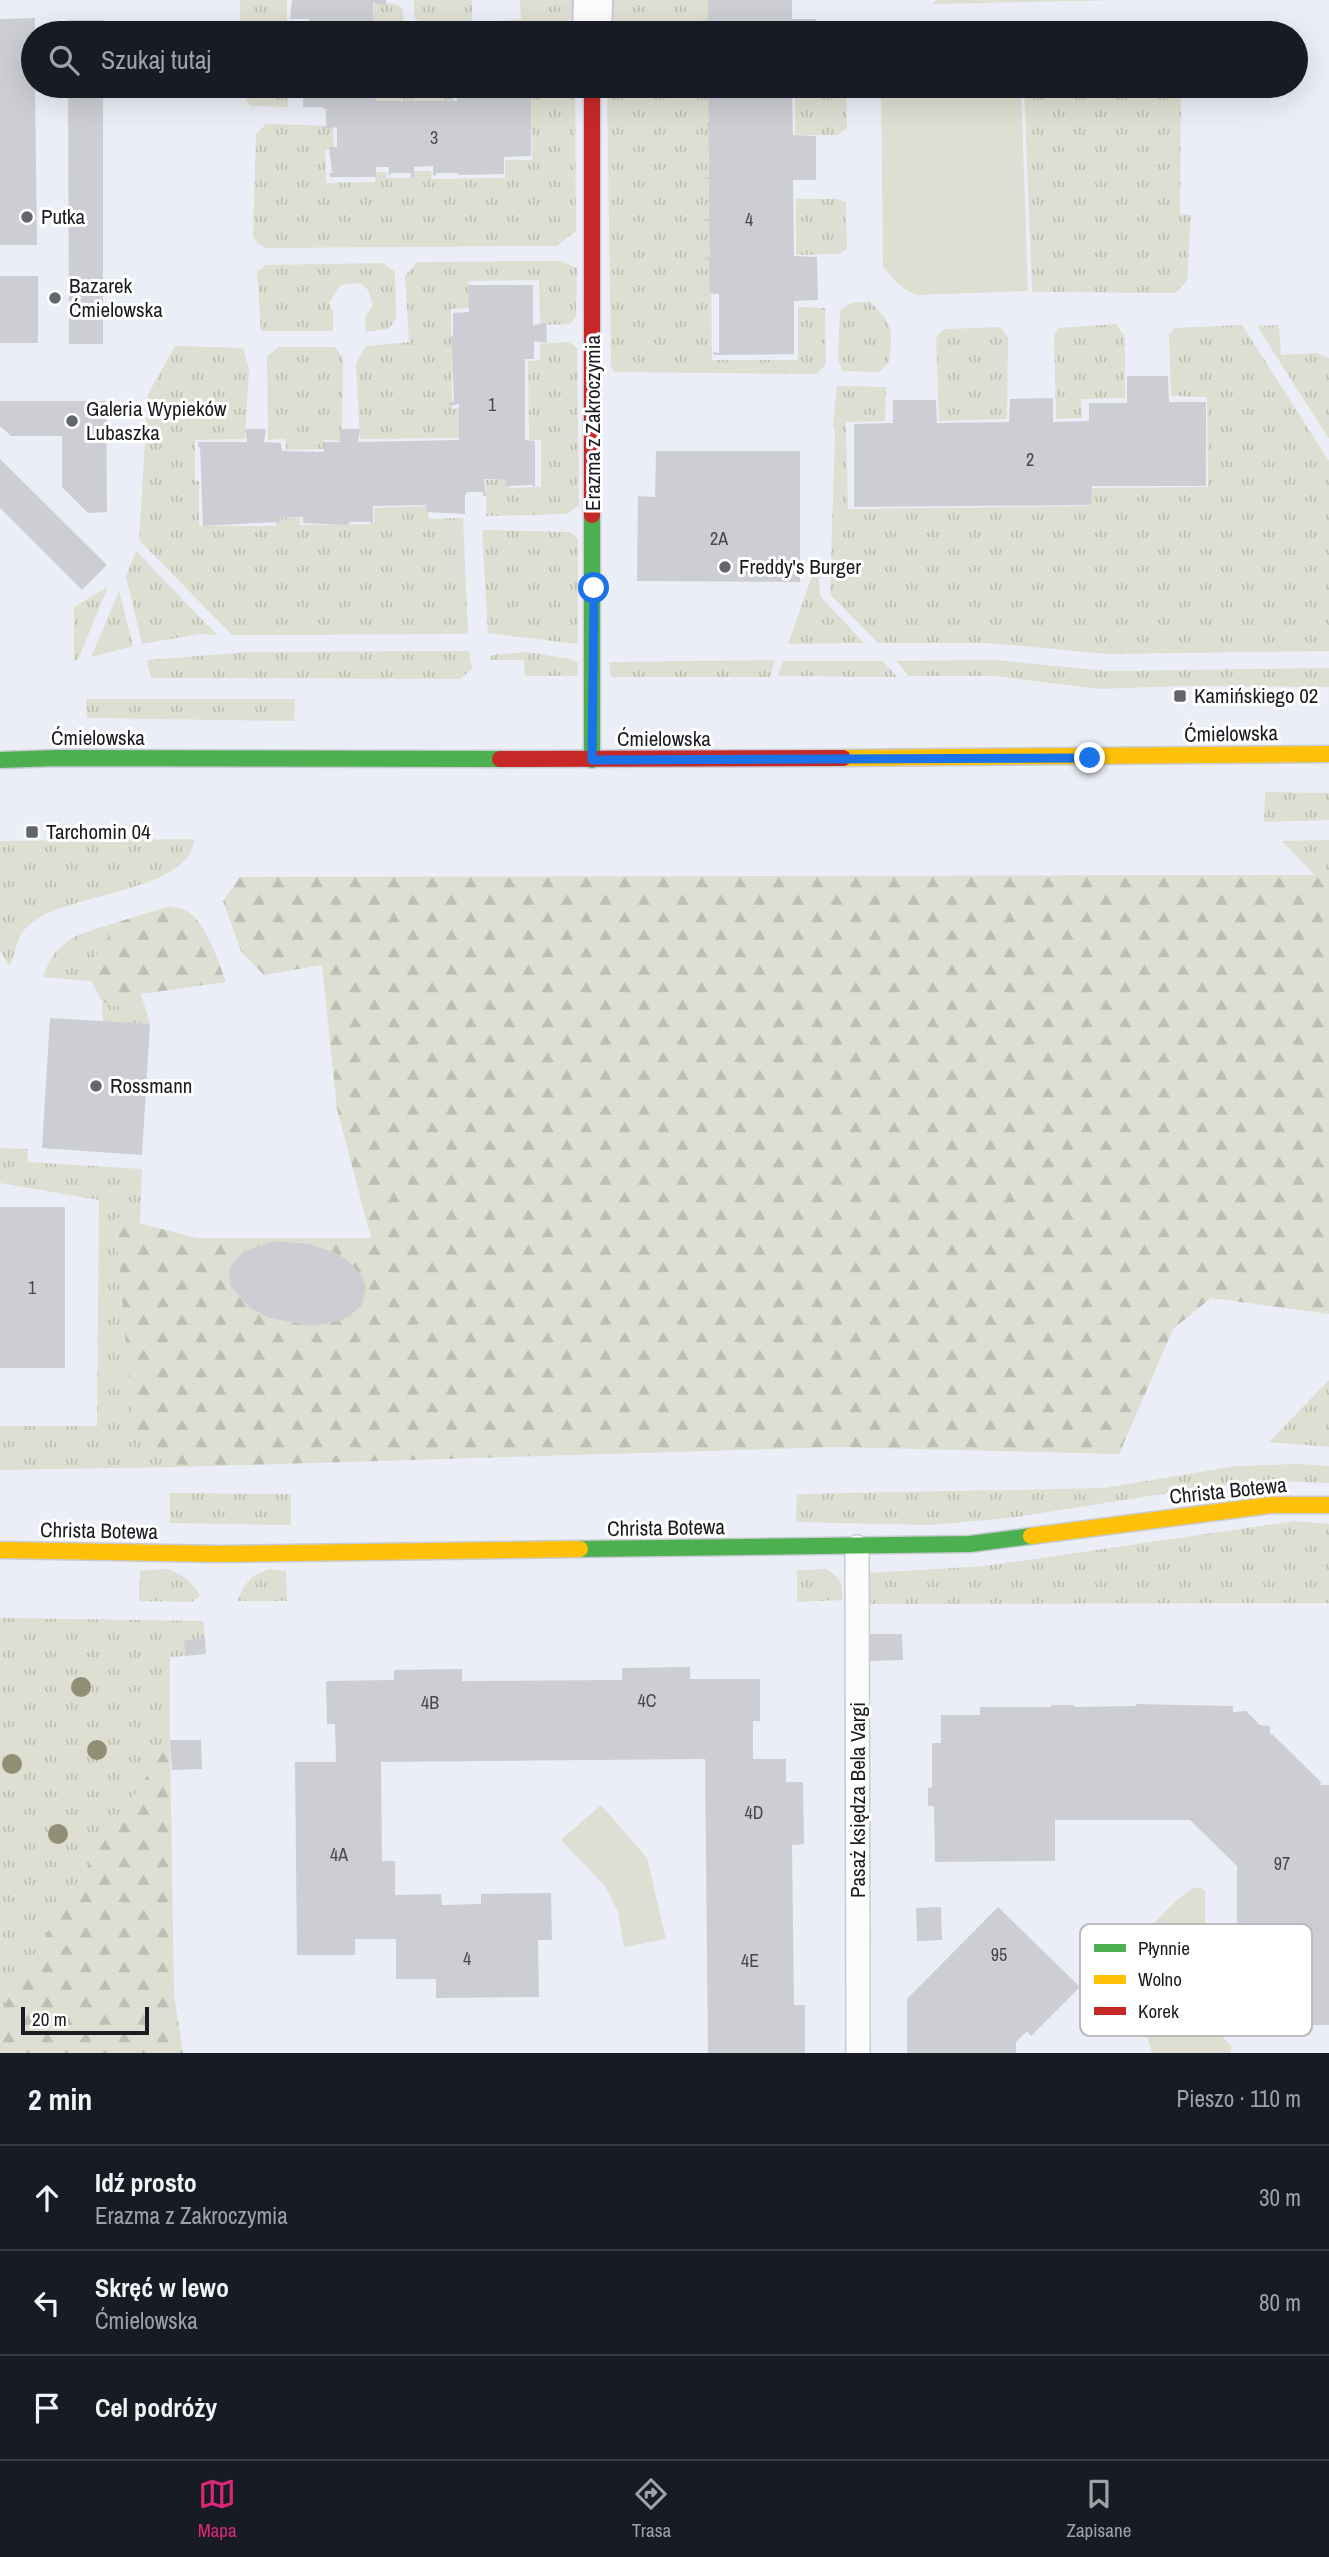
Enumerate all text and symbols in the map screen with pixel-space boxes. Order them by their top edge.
search box [21,21,1308,98]
icon: search [45,41,83,79]
text: Szukaj tutaj [101,42,211,77]
house number: 3 [430,125,438,150]
place label: Putka [41,202,85,231]
house number: 4 [745,207,753,232]
marker: Putka [19,209,35,225]
place label: Bazarek Ćmielowska [69,271,163,324]
marker: Bazarek Ćmielowska [47,290,63,306]
street label: Erazma z Zakroczymia [578,335,607,511]
house number: 1 [488,392,497,417]
place label: Galeria Wypieków Lubaszka [86,394,227,447]
marker: Galeria Wypieków Lubaszka [64,413,80,429]
house number: 2 [1026,447,1034,472]
house number: 2A [710,526,728,551]
place label: Freddy's Burger [739,552,861,581]
marker: Freddy's Burger [717,559,733,575]
route start [578,572,609,603]
place label: Kamińskiego 02 [1194,681,1318,710]
marker: Kamińskiego 02 [1172,688,1188,704]
street label: Ćmielowska [1184,718,1279,749]
street label: Ćmielowska [51,723,145,752]
street label: Ćmielowska [617,724,711,753]
route end [1074,742,1105,773]
place label: Tarchomin 04 [46,817,151,846]
marker: Tarchomin 04 [24,824,40,840]
place label: Rossmann [110,1071,192,1100]
marker: Rossmann [88,1078,104,1094]
house number: 1 [28,1275,37,1300]
street label: Christa Botewa [1168,1470,1288,1511]
street label: Christa Botewa [607,1512,726,1543]
street label: Christa Botewa [40,1515,159,1546]
house number: 4C [638,1688,656,1713]
house number: 4B [421,1690,439,1715]
street label: Pasaż księdza Bela Vargi [843,1702,872,1898]
house number: 4D [745,1800,763,1825]
house number: 4A [330,1842,348,1867]
house number: 97 [1274,1851,1290,1876]
legend [1080,1924,1312,2036]
text: Płynnie [1138,1935,1190,1961]
house number: 95 [991,1942,1007,1967]
house number: 4 [463,1946,471,1971]
house number: 4E [741,1948,759,1973]
text: Wolno [1138,1966,1182,1992]
text: Korek [1138,1998,1179,2024]
scale bar [21,2004,149,2036]
text: 20 m [32,2006,67,2032]
text: 2 min [28,2079,92,2119]
text: Pieszo · 110 m [1177,2083,1301,2114]
text: Idź prosto [95,2165,197,2200]
icon: ahead [28,2179,66,2217]
text: 30 m [1259,2182,1301,2213]
text: Erazma z Zakroczymia [95,2200,288,2231]
text: Skręć w lewo [95,2270,229,2305]
icon: left [28,2284,66,2322]
text: 80 m [1259,2287,1301,2318]
text: Ćmielowska [95,2305,198,2336]
icon: arrive [28,2389,66,2427]
text: Cel podróży [95,2390,217,2425]
tab: Mapa [198,2475,237,2543]
tab: Trasa [632,2475,671,2543]
tab: Zapisane [1066,2475,1131,2543]

